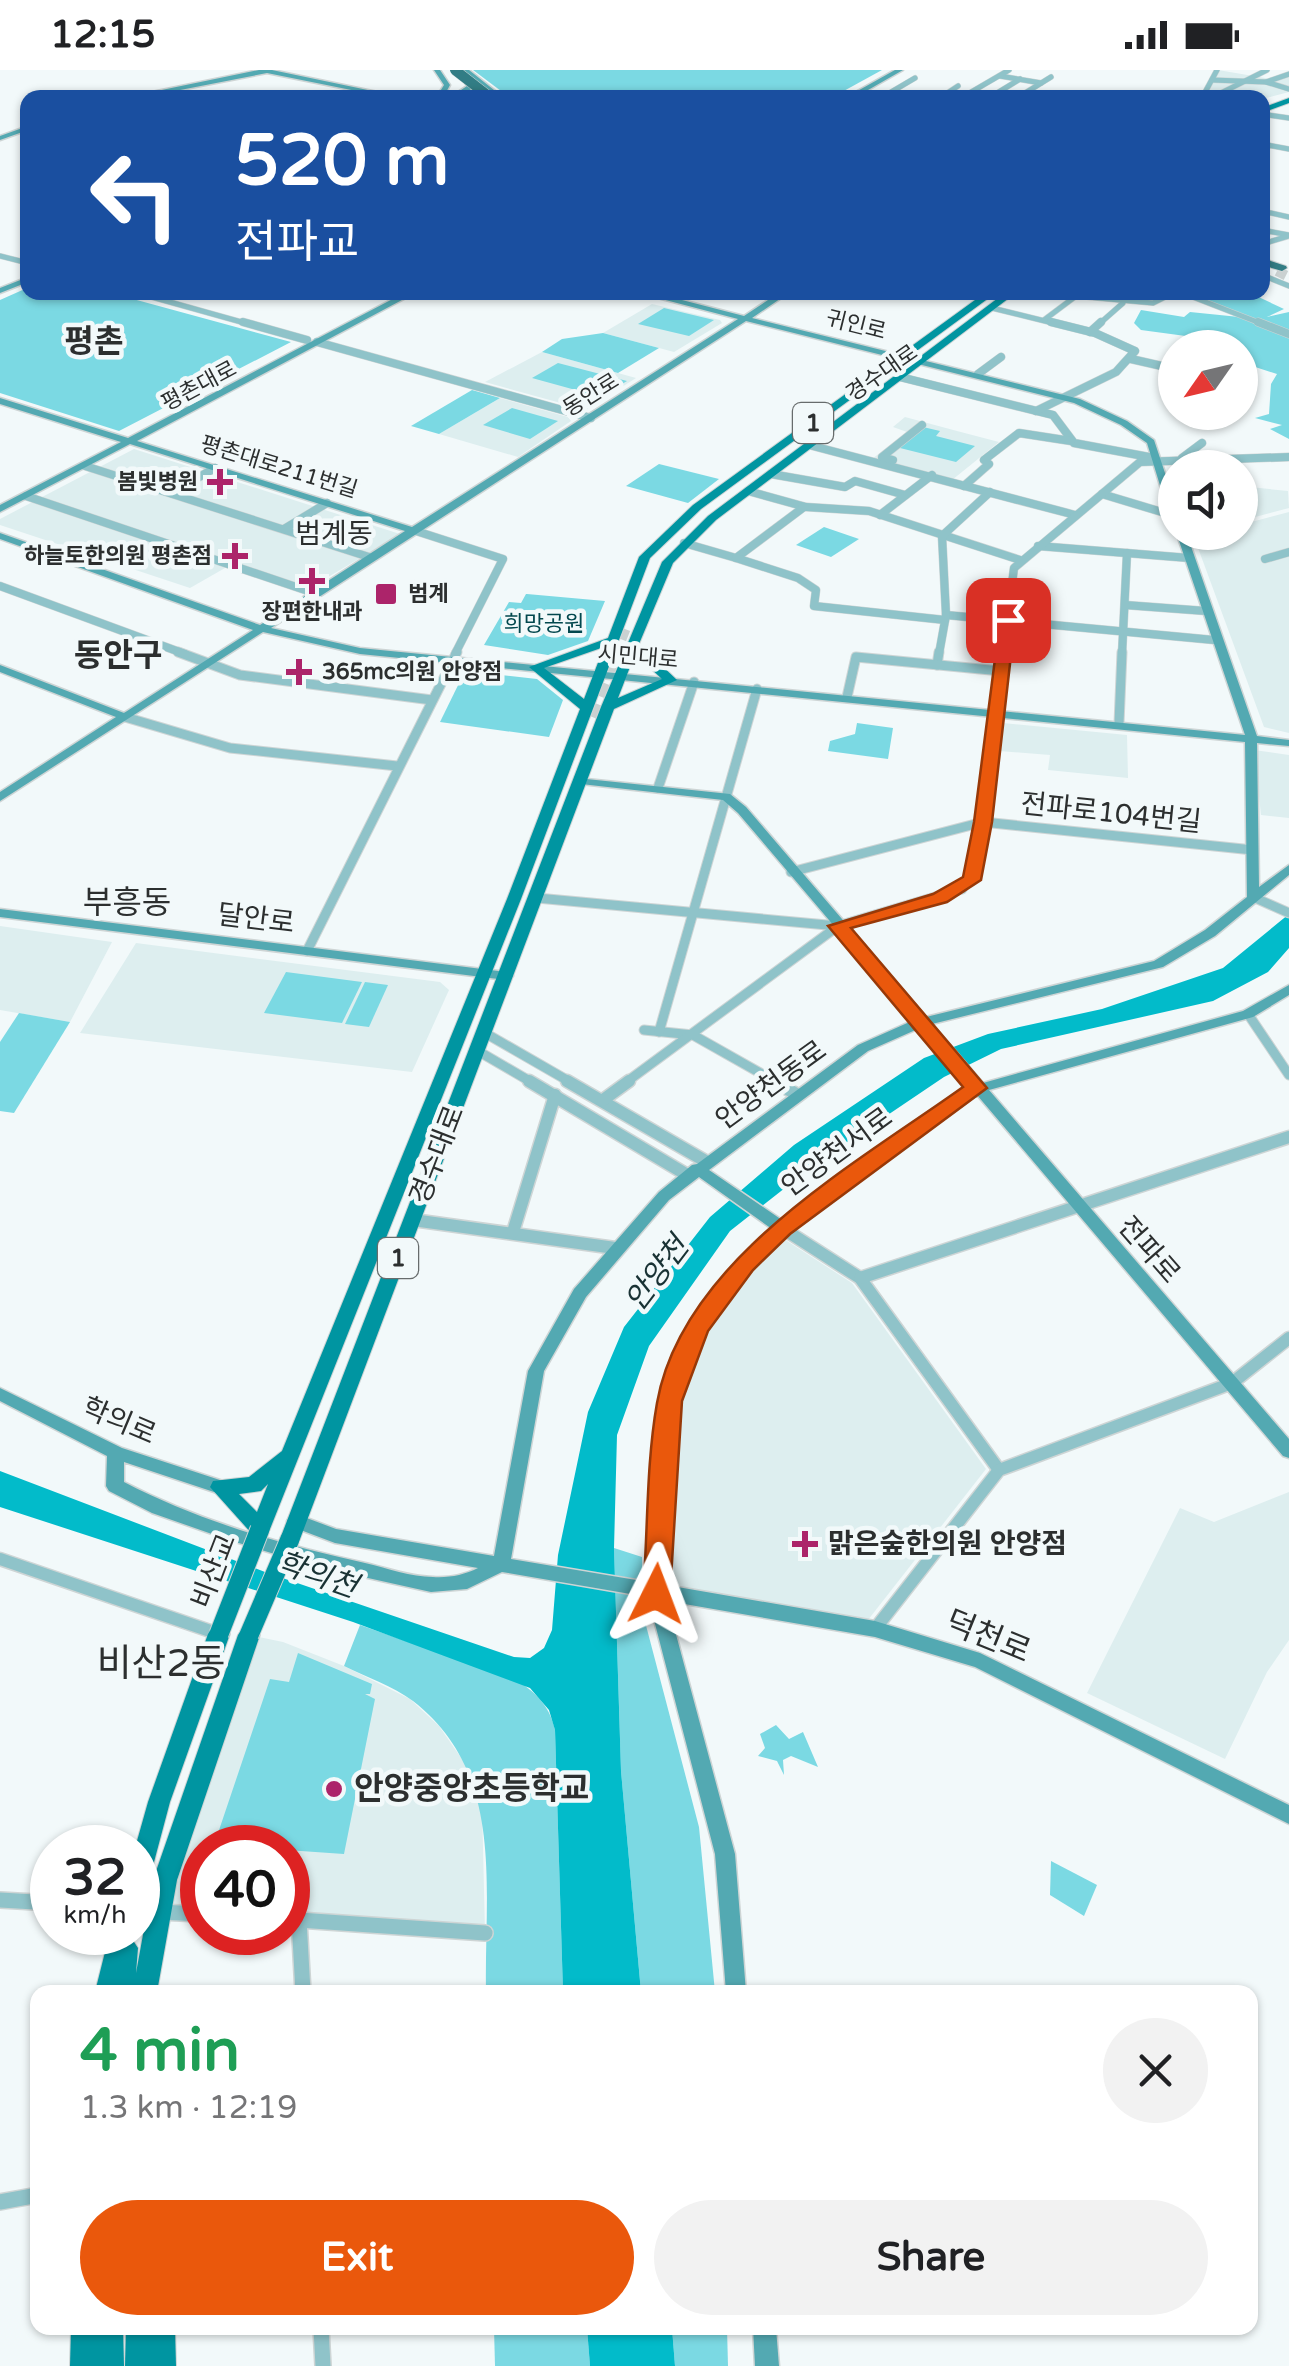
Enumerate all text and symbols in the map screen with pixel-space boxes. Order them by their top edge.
text: 12:15 [50,12,155,58]
text: 520 m [235,120,449,204]
icon: left [70,130,200,260]
text: 전파교 [235,216,359,270]
street label: 귀인로 [823,305,889,345]
district label: 평촌 [65,323,123,361]
north arrow [1158,330,1258,430]
map controls [1158,330,1258,550]
street label: 경수대로 [841,339,923,407]
street label: 평촌대로 [157,356,241,416]
street label: 동안로 [558,368,624,422]
road number: 1 [793,403,833,443]
street label: 평촌대로211번길 [197,431,361,503]
button: sound [1158,450,1258,550]
place label: 봄빛병원 [117,469,198,495]
marker: 봄빛병원 [207,469,233,495]
district label: 범계동 [295,517,373,551]
place label: 하늘토한의원 평촌점 [24,543,212,569]
marker: 하늘토한의원 평촌점 [222,543,248,569]
marker: 장편한내과 [299,568,325,594]
pin [966,578,1051,663]
marker: 범계 [373,581,399,607]
place label: 범계 [408,581,448,607]
icon: arrive [981,593,1036,648]
place label: 장편한내과 [261,599,363,625]
park label: 희망공원 [504,611,584,637]
district label: 동안구 [74,637,162,675]
street label: 시민대로 [597,641,679,673]
marker: 365mc의원 안양점 [286,659,312,685]
place label: 365mc의원 안양점 [322,659,502,685]
street label: 전파로104번길 [1019,787,1203,839]
district label: 부흥동 [83,884,171,922]
street label: 달안로 [216,897,296,941]
street label: 안양천동로 [709,1033,833,1137]
street label: 안양천서로 [775,1100,899,1204]
street label: 경수대로 [403,1101,471,1209]
street label: 전파로 [1111,1210,1187,1290]
water label: 안양천 [617,1227,699,1318]
road number: 1 [378,1238,418,1278]
street label: 학의로 [77,1390,161,1452]
place label: 맑은숲한의원 안양점 [828,1527,1067,1561]
street label: 비산교 [184,1529,244,1613]
marker: 맑은숲한의원 안양점 [792,1531,818,1557]
position arrow [604,1542,708,1646]
water label: 학의천 [272,1544,365,1607]
street label: 덕천로 [940,1603,1036,1671]
district label: 비산2동 [97,1641,225,1687]
place label: 안양중앙초등학교 [354,1770,590,1808]
marker: 안양중앙초등학교 [323,1778,345,1800]
speed limit sign: 40 [180,1825,310,1955]
text: 32 [64,1848,126,1908]
text: km/h [64,1900,126,1930]
text: 4 min [80,2015,240,2087]
button: close [1103,2018,1208,2123]
text: 1.3 km · 12:19 [80,2089,297,2127]
button: Exit [80,2200,634,2315]
button: Share [654,2200,1208,2315]

